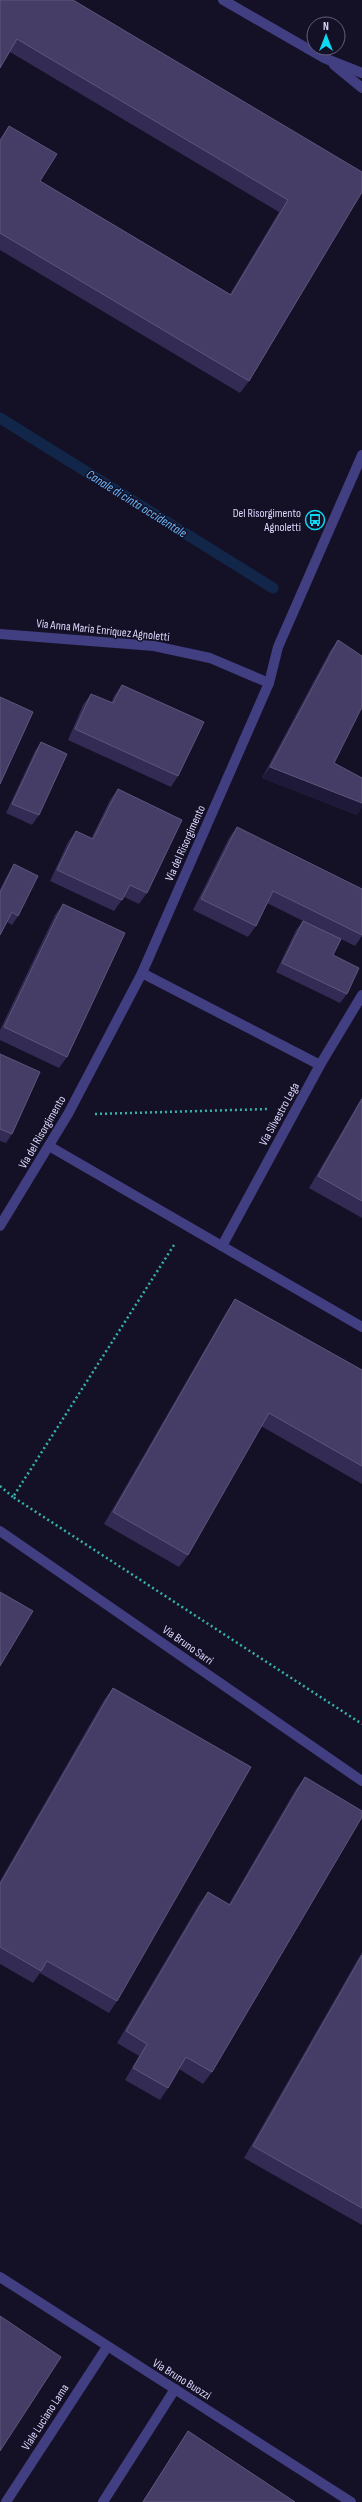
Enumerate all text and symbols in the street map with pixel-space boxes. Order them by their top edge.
north arrow [306,16,346,56]
text: N [323,20,329,33]
water label: Canale di cinta occidentale [83,466,190,541]
place label: Del Risorgimento Agnoletti [233,506,301,535]
bus stop icon: Del Risorgimento Agnoletti [304,509,326,531]
street label: Via Anna Maria Enriquez Agnoletti [36,616,170,645]
street label: Via del Risorgimento [162,803,209,884]
street label: Via Silvestro Lega [256,1080,303,1148]
street label: Via del Risorgimento [16,1093,69,1171]
street label: Via Bruno Sarri [159,1622,216,1668]
street label: Via Bruno Buozzi [150,2356,214,2403]
street label: Viale Luciano Lama [19,2381,73,2453]

